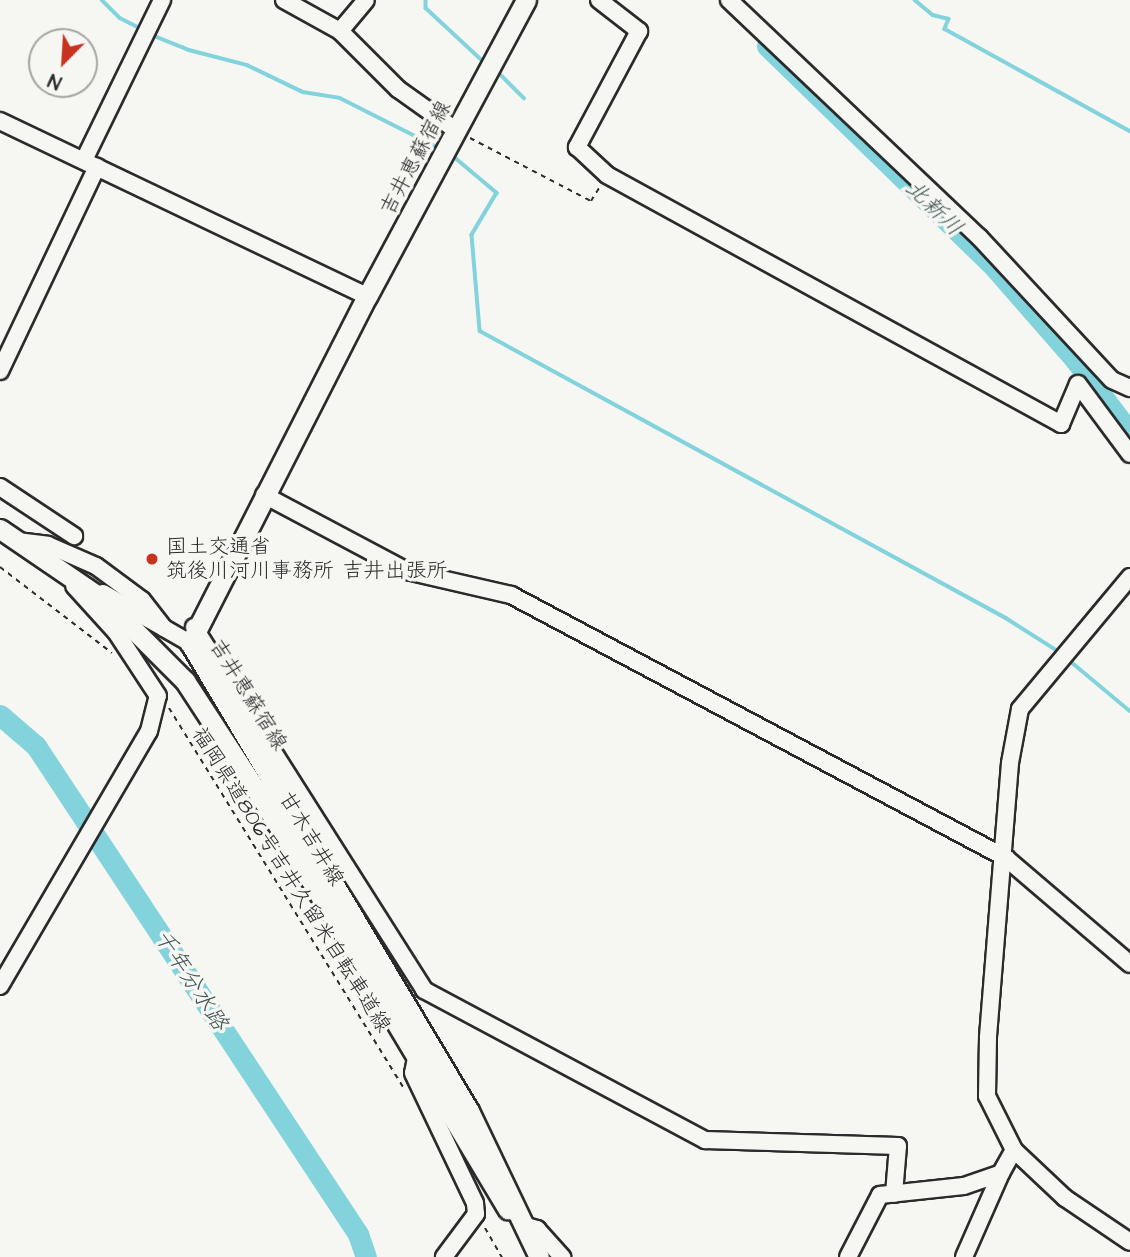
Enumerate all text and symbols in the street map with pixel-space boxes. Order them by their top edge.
north arrow [28,28,98,98]
text: N [44,66,66,96]
street label: 吉井恵蘇宿線 [375,96,457,220]
water label: 北新川 [900,174,968,242]
place label: 国土交通省 筑後川河川事務所 吉井出張所 [166,534,447,584]
marker: 国土交通省 筑後川河川事務所 吉井出張所 [144,551,160,567]
street label: 吉井恵蘇宿線 [204,635,292,755]
street label: 福岡県道806号吉井久留米自転車道線 [186,723,396,1037]
street label: 甘木吉井線 [273,788,349,890]
water label: 千年分水路 [148,924,234,1036]

